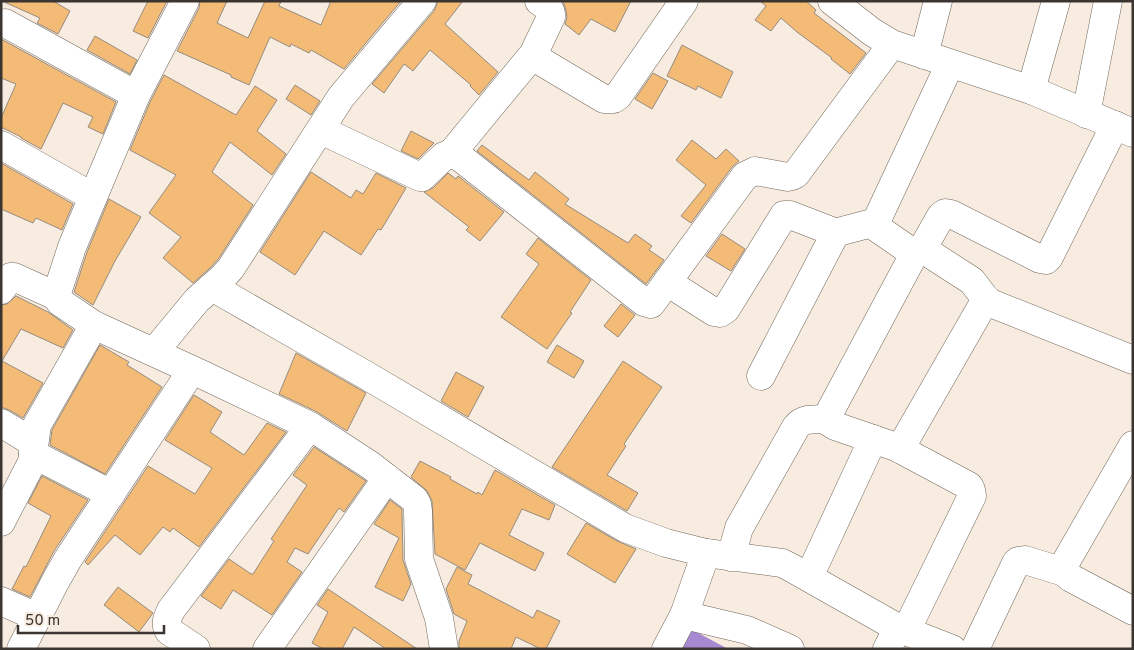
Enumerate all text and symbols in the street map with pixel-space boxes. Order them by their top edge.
scale bar [18,602,164,634]
text: 50 m [25,612,60,631]

